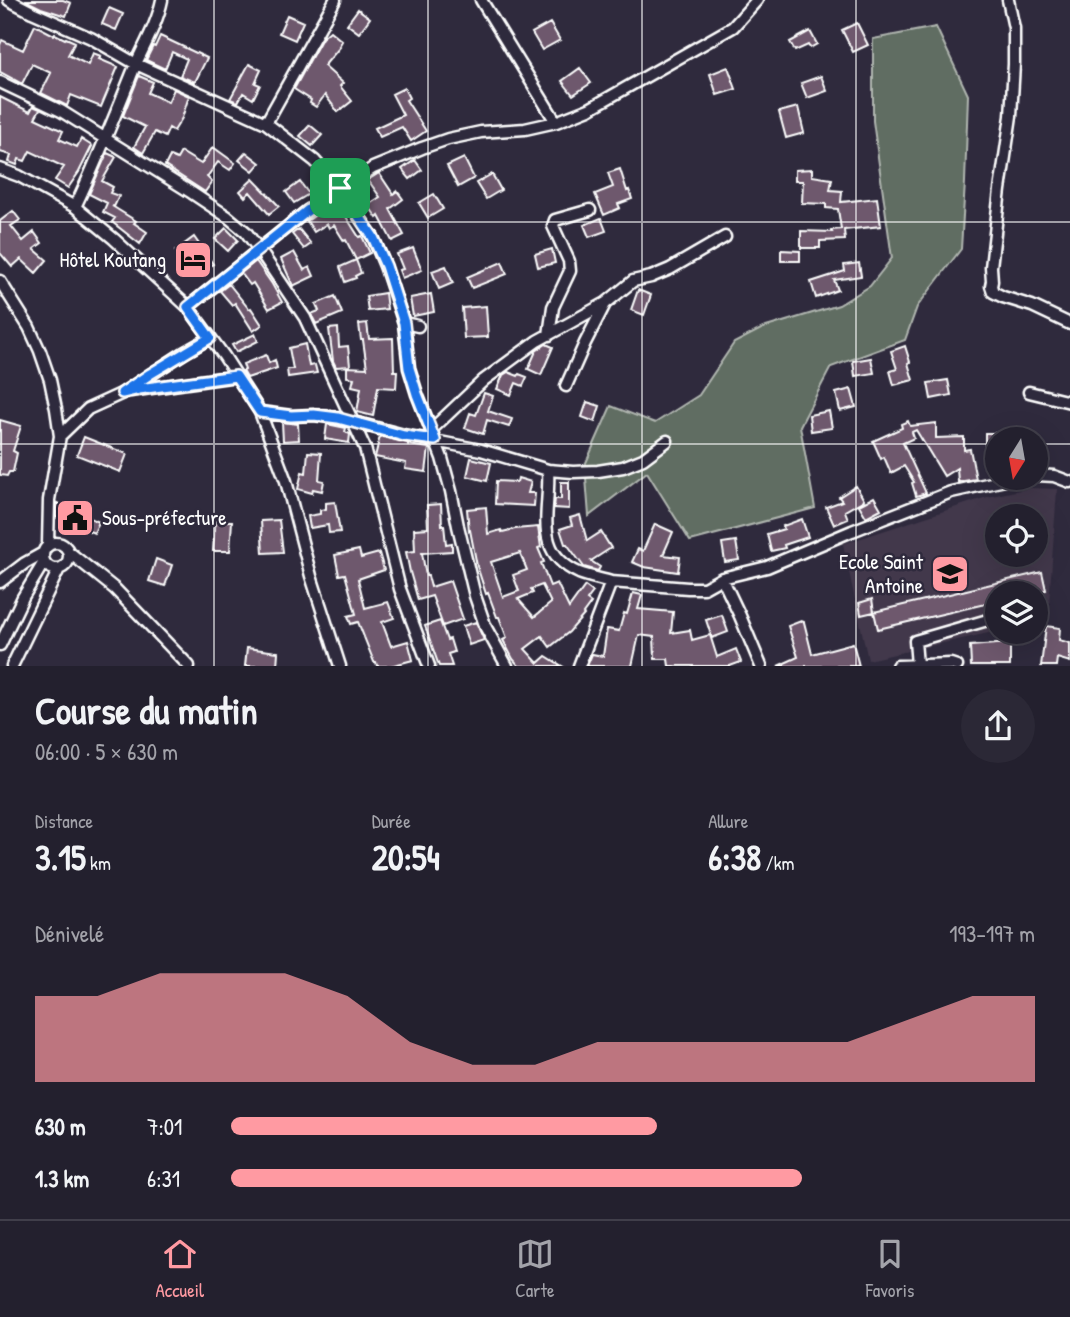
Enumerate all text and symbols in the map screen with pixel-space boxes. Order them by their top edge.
pin [310,158,370,218]
icon: arrive [321,169,359,207]
hotel icon: Hôtel Koutang [172,239,214,281]
place label: Hôtel Koutang [60,245,166,274]
north arrow [985,427,1048,490]
map controls [985,427,1048,644]
public building icon: Sous-préfecture [54,497,96,539]
place label: Sous-préfecture [102,503,227,532]
button: locate [985,504,1048,567]
place label: Ecole Saint Antoine [839,547,924,600]
school or university icon: Ecole Saint Antoine [929,553,971,595]
button: layers [985,581,1048,644]
text: Course du matin [35,684,258,736]
button: share [961,689,1035,763]
text: 06:00 · 5 × 630 m [35,736,178,767]
text: Distance [35,808,93,834]
text: Durée [372,808,411,834]
text: Allure [708,808,748,834]
text: 3.15 [35,834,86,881]
text: 20:54 [372,834,440,881]
text: 6:38 [708,834,761,881]
text: km [86,850,111,876]
text: /km [761,850,794,876]
text: Dénivelé [35,918,104,949]
text: 193–197 m [949,918,1035,949]
text: 630 m [35,1111,86,1142]
text: 7:01 [147,1111,182,1142]
text: 1.3 km [35,1163,89,1194]
text: 6:31 [147,1163,180,1194]
tab: Accueil [156,1235,204,1303]
tab: Carte [515,1235,555,1303]
tab: Favoris [866,1235,914,1303]

